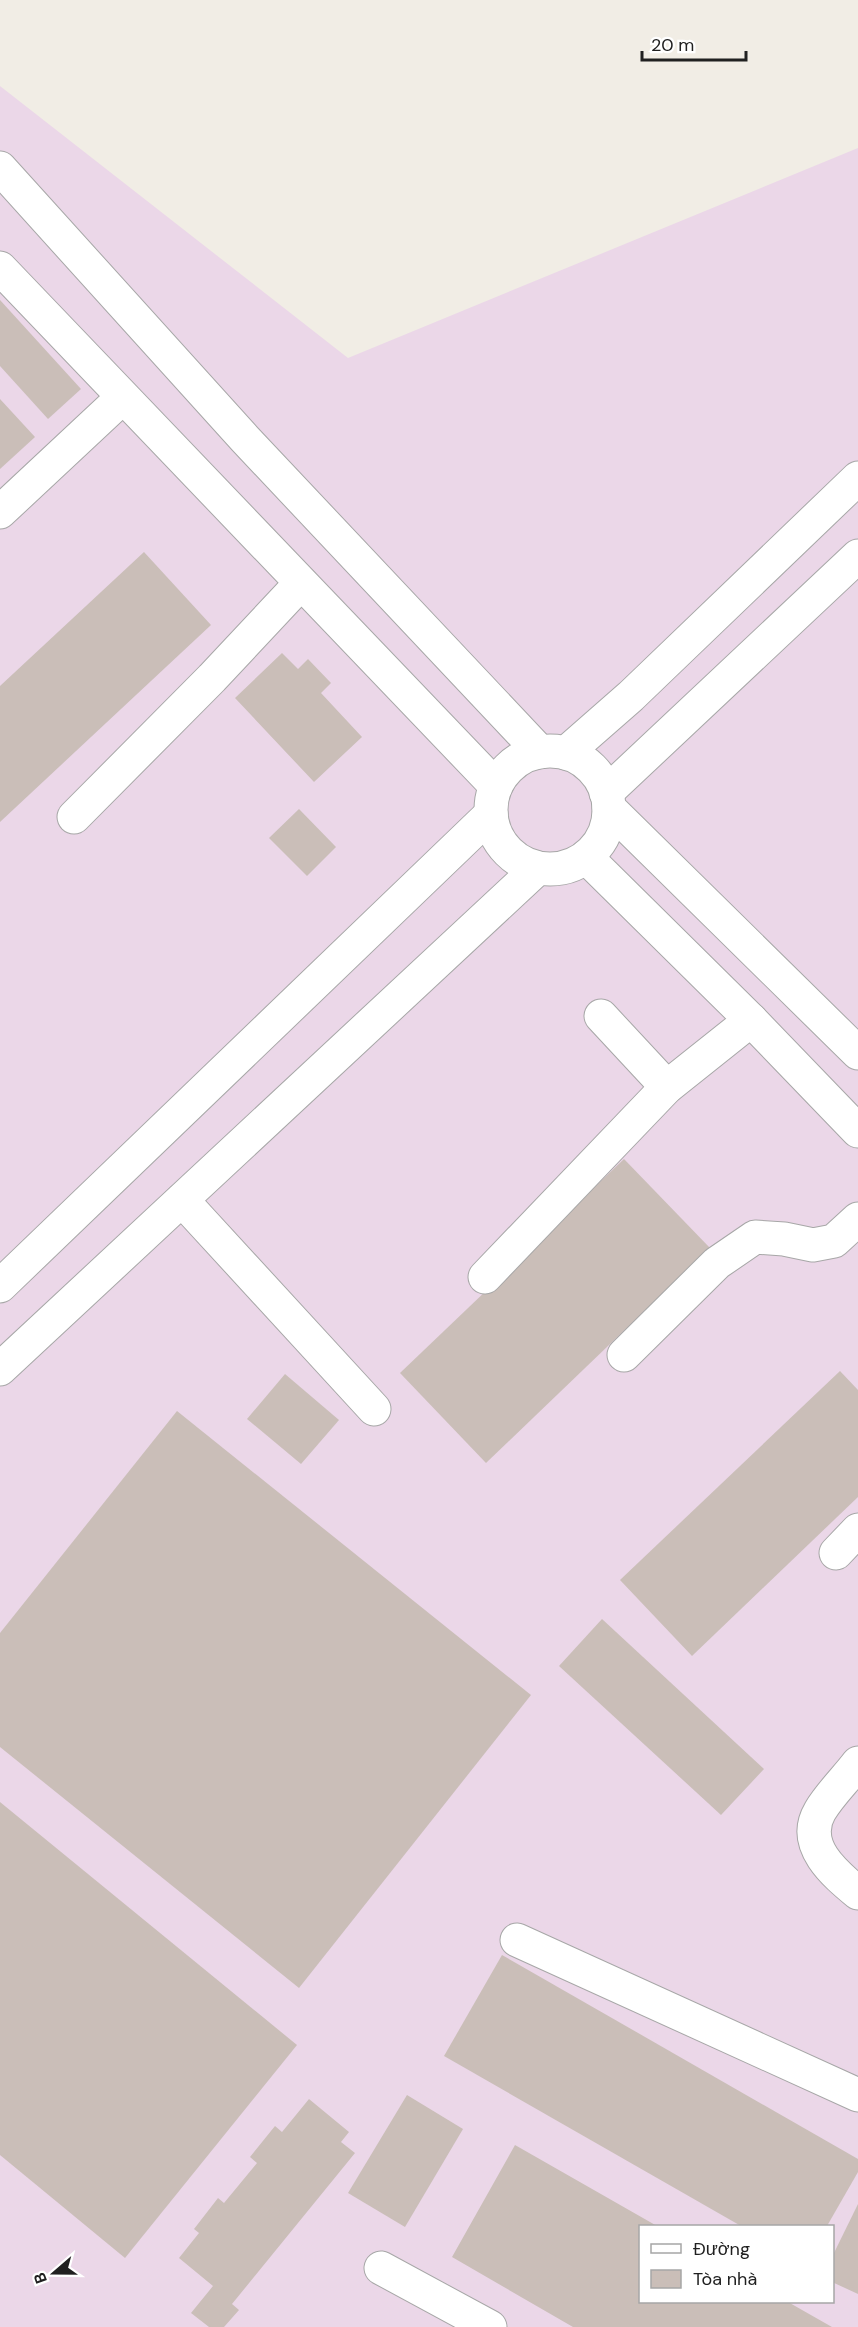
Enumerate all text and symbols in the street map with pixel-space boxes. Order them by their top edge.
scale bar [642,24,746,62]
text: 20 m [651,33,694,57]
legend [639,2225,834,2303]
text: Đường [693,2237,750,2261]
north arrow [24,2243,84,2303]
text: Tòa nhà [693,2267,757,2291]
text: B [29,2270,52,2286]

